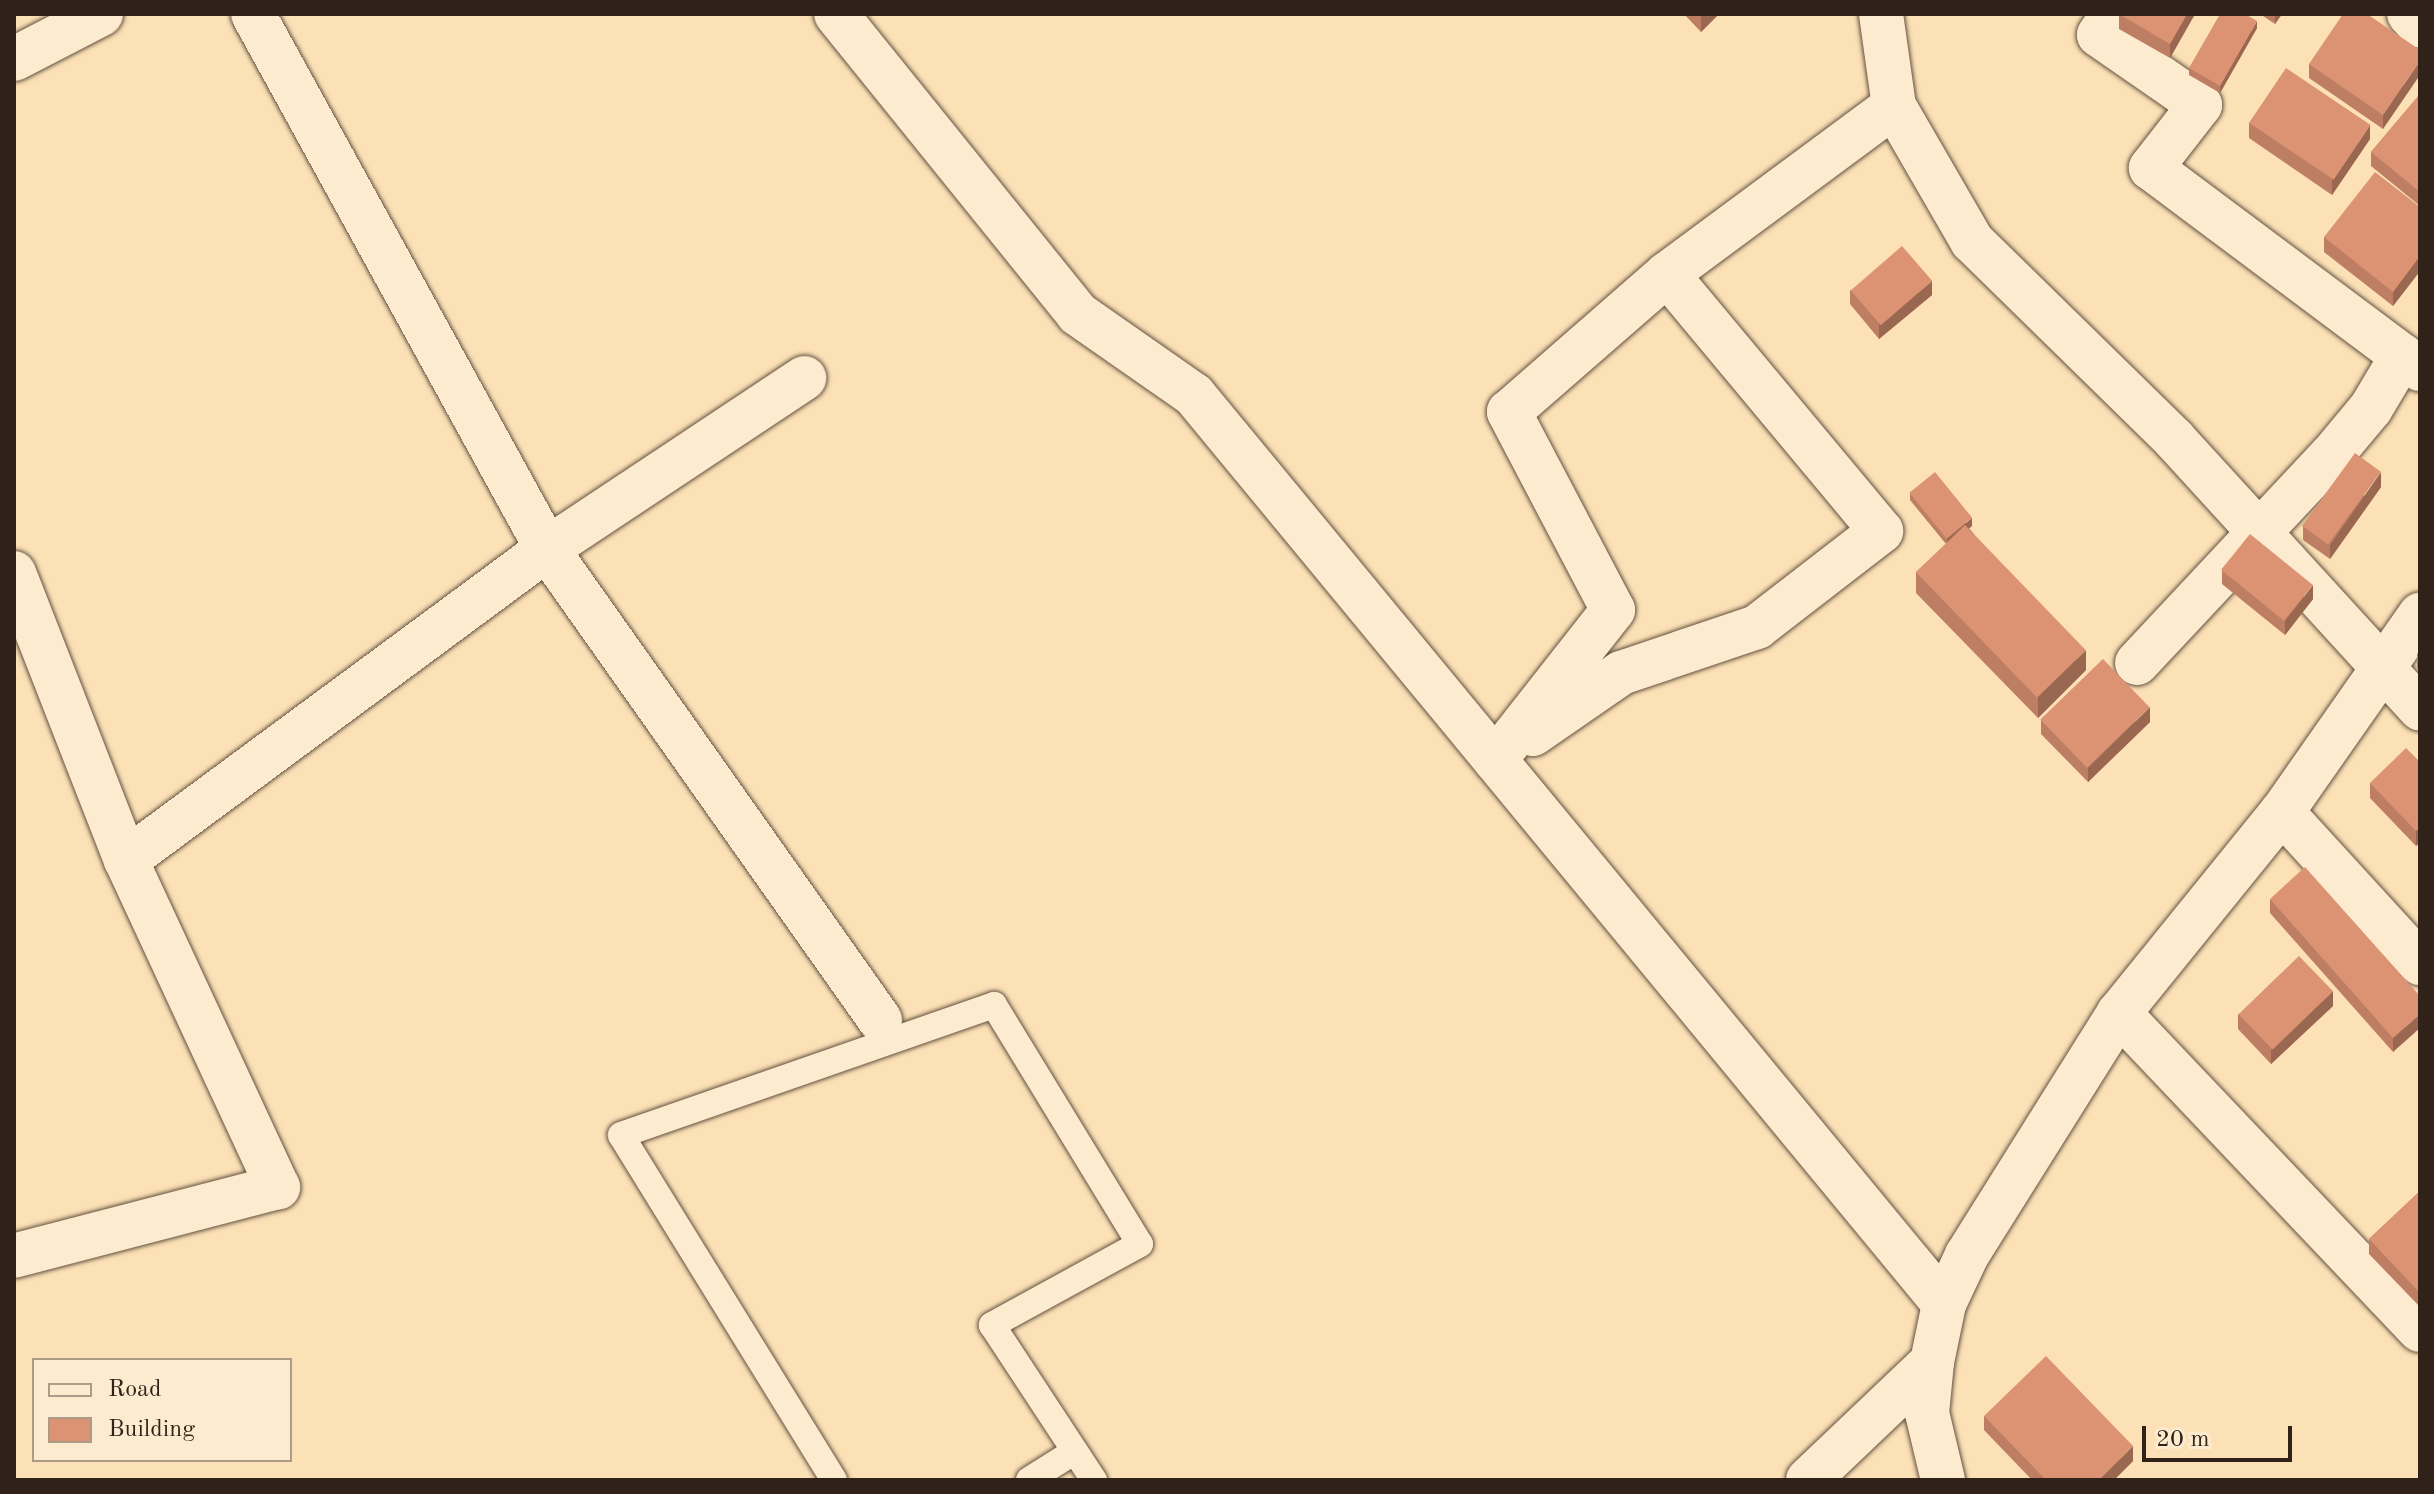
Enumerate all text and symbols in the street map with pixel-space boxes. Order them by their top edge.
legend [32,1358,292,1462]
text: Road [108,1378,161,1402]
scale bar [2146,1410,2296,1460]
text: Building [108,1418,195,1442]
text: 20 m [2156,1428,2210,1452]

